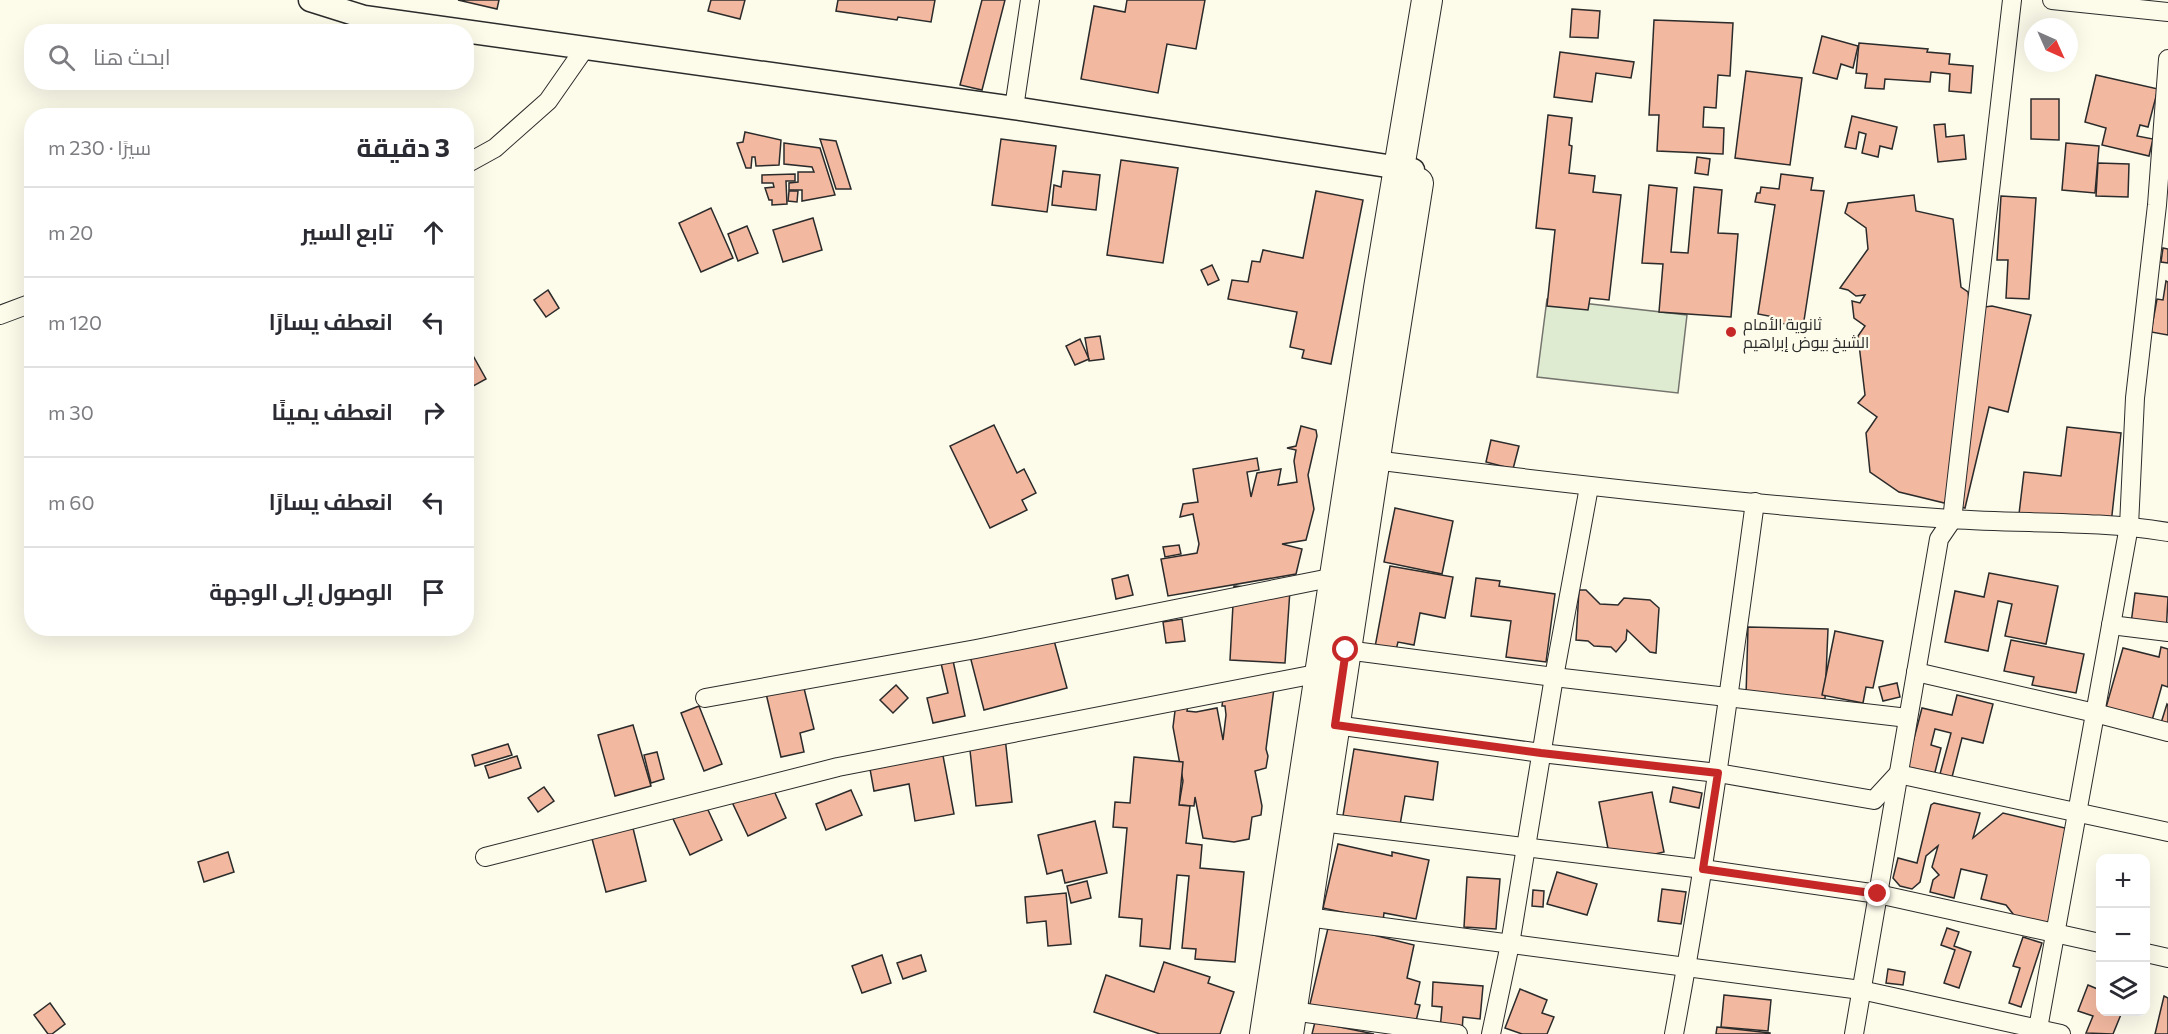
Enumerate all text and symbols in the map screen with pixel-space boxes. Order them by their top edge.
north arrow [2024,18,2078,72]
search box [24,24,474,90]
icon: search [45,41,78,74]
text: ابحث هنا [93,43,171,70]
text: 3 دقيقة [356,131,450,162]
text: سيرًا · 230 m [48,135,151,159]
icon: ahead [417,216,450,249]
text: تابع السير [301,218,393,245]
text: 20 m [48,220,93,244]
icon: left [417,306,450,339]
text: انعطف يسارًا [269,308,393,335]
text: 120 m [48,310,102,334]
place label: ثانوية الأمام الشيخ بيوض إبراهيم [1743,314,1869,354]
marker: ثانوية الأمام الشيخ بيوض إبراهيم [1724,325,1738,339]
icon: right [417,396,450,429]
text: انعطف يمينًا [272,398,393,425]
text: 30 m [48,400,94,424]
icon: left [417,486,450,519]
text: انعطف يسارًا [269,488,393,515]
text: 60 m [48,490,95,514]
icon: arrive [417,576,450,609]
text: الوصول إلى الوجهة [209,578,393,605]
route start [1332,636,1358,662]
map controls [2096,854,2150,1016]
button: + [2096,854,2150,908]
route end [1864,880,1890,906]
button: − [2096,908,2150,962]
button: layers [2096,962,2150,1016]

